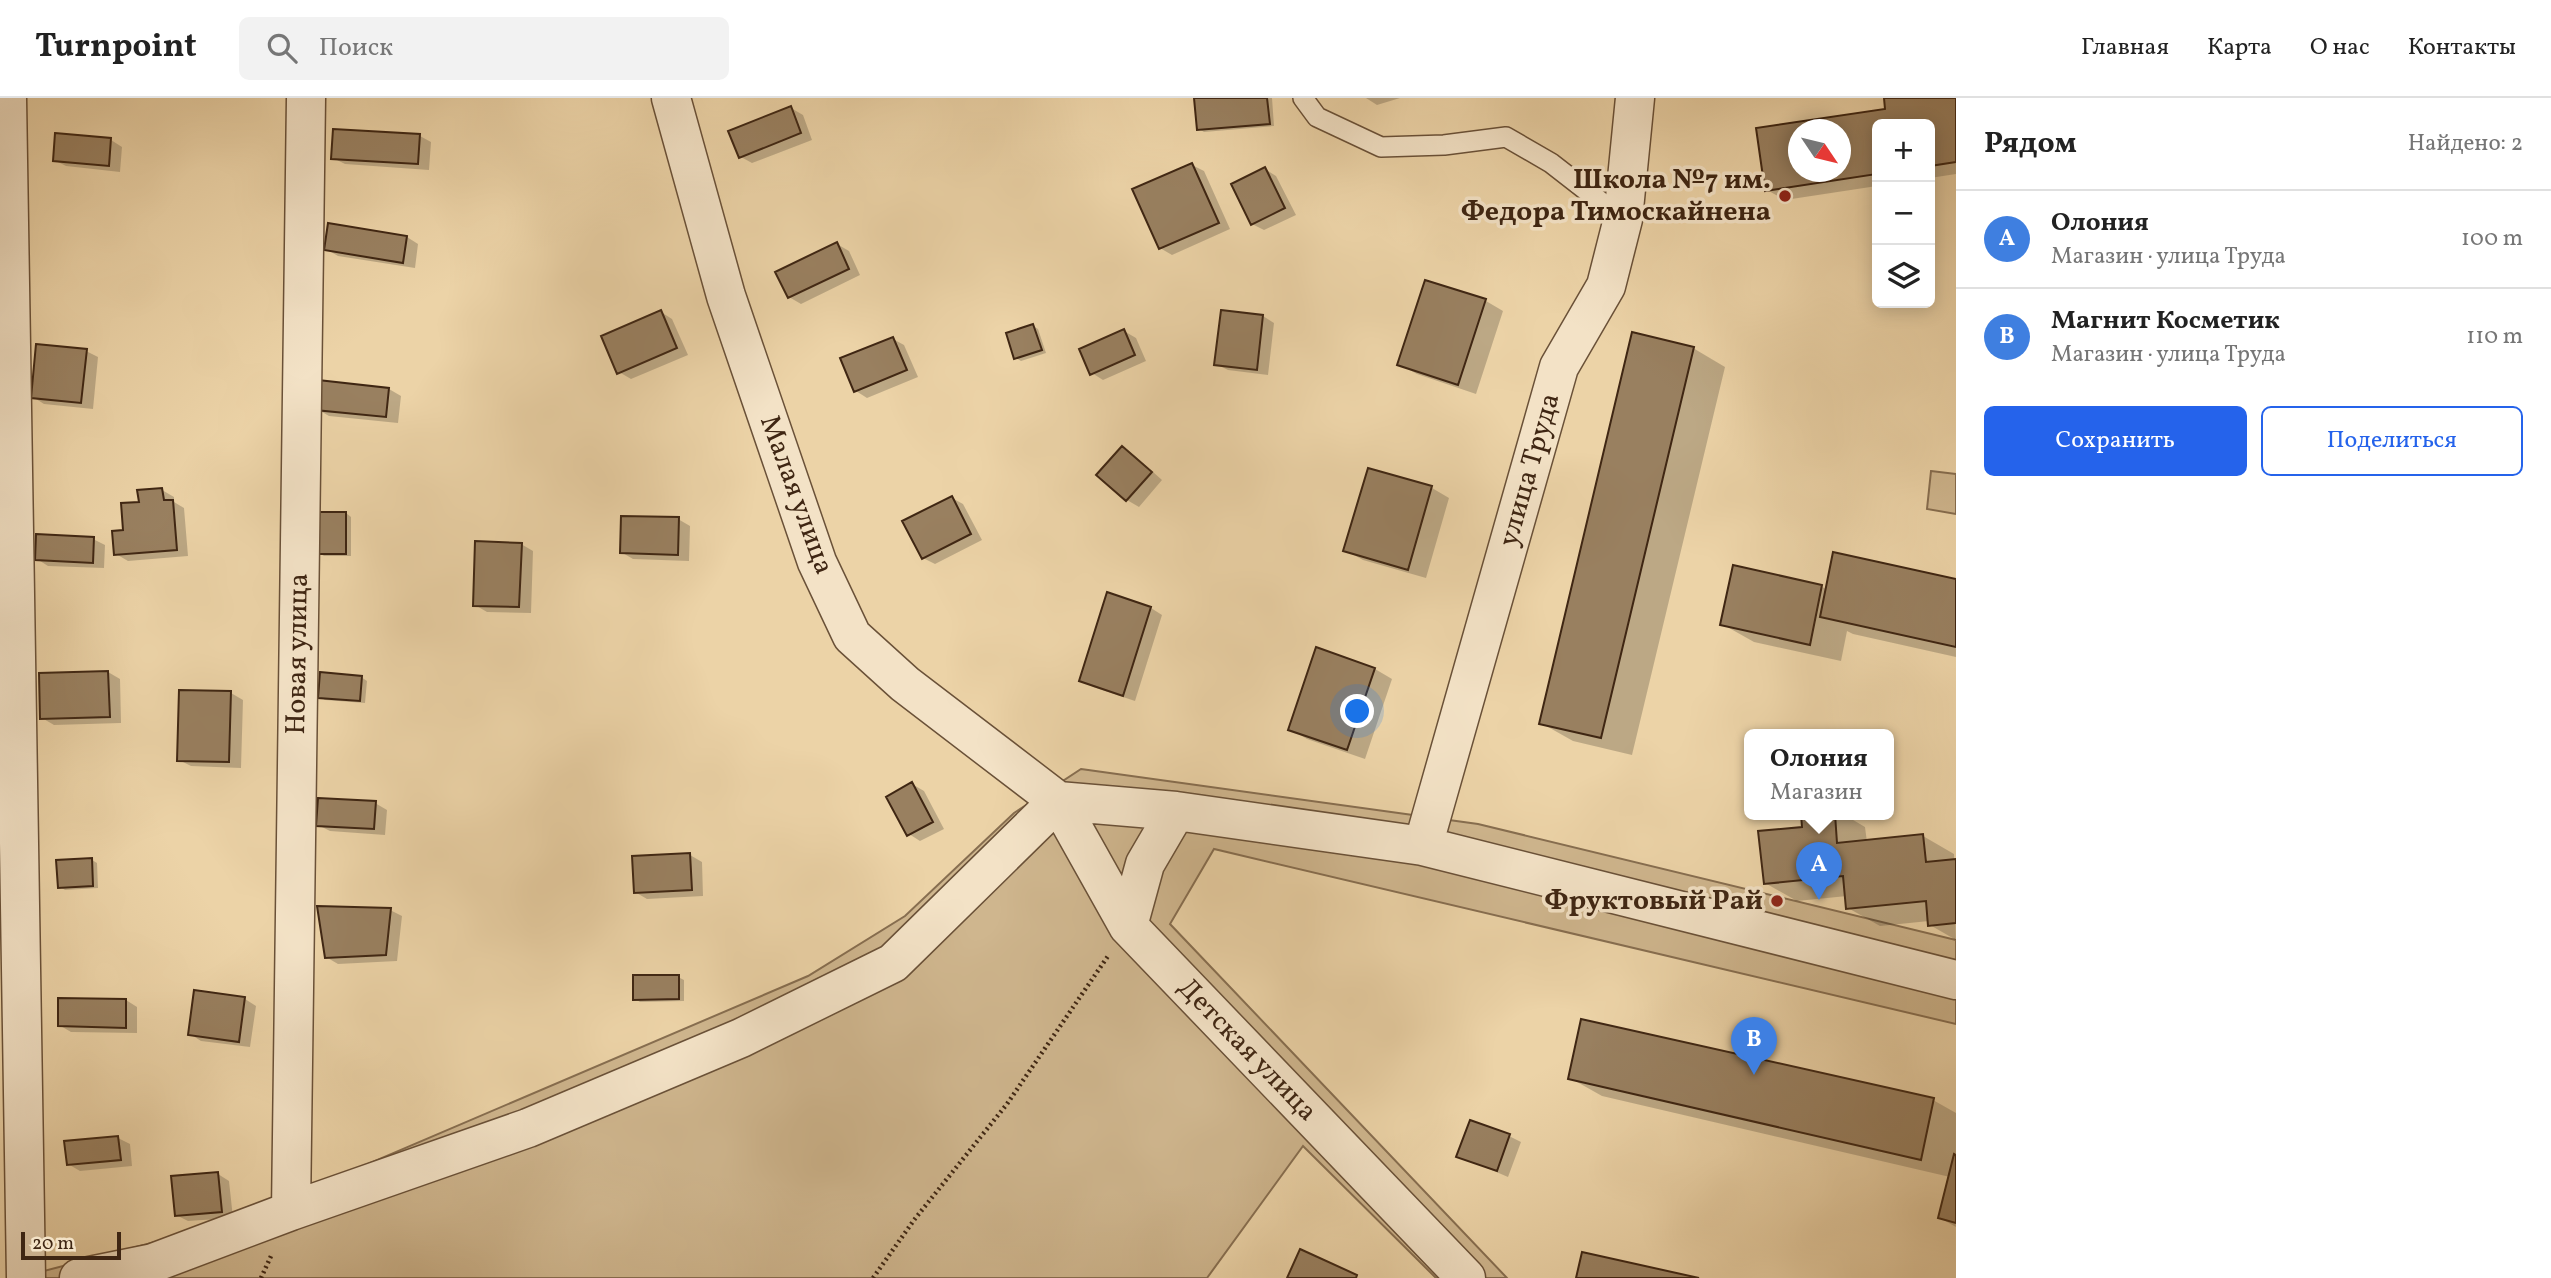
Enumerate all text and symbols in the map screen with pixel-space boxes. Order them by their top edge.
search box [239,17,729,80]
text: Turnpoint [35,25,197,71]
icon: search [263,29,301,67]
text: Поиск [319,30,393,66]
text: Главная [2081,31,2169,65]
text: Карта [2207,31,2272,65]
text: О нас [2310,31,2370,65]
text: Контакты [2408,31,2516,65]
north arrow [1788,119,1851,182]
map controls [1872,119,1935,308]
button: + [1872,119,1935,182]
text: Рядом [1984,123,2077,165]
text: Найдено: 2 [2408,128,2523,160]
place label: Школа №7 им. Федора Тимоскайнена [1461,161,1771,232]
button: − [1872,182,1935,245]
marker: Школа №7 им. Федора Тимоскайнена [1777,188,1793,204]
text: Олония [2051,205,2149,241]
text: A [1999,223,2015,255]
text: 100 m [2461,223,2523,255]
text: Магазин · улица Труда [2051,241,2286,273]
button: layers [1872,245,1935,308]
text: Магнит Косметик [2051,303,2280,339]
text: B [1999,321,2015,353]
text: 110 m [2466,321,2523,353]
text: Магазин · улица Труда [2051,339,2286,371]
street label: улица Труда [1490,389,1570,551]
button: Сохранить [1984,406,2247,476]
button: Поделиться [2261,406,2523,476]
street label: Малая улица [749,410,843,580]
street label: Новая улица [277,573,319,735]
your location [1340,694,1374,728]
popup [1744,729,1894,820]
text: Олония [1770,741,1868,777]
text: Магазин [1770,777,1862,809]
pin: A [1796,842,1842,900]
place label: Фруктовый Рай [1544,882,1763,921]
marker: Фруктовый Рай [1769,893,1785,909]
street label: Детская улица [1168,969,1326,1131]
pin: B [1731,1017,1777,1075]
scale bar [21,1229,121,1261]
text: 20 m [32,1231,74,1257]

